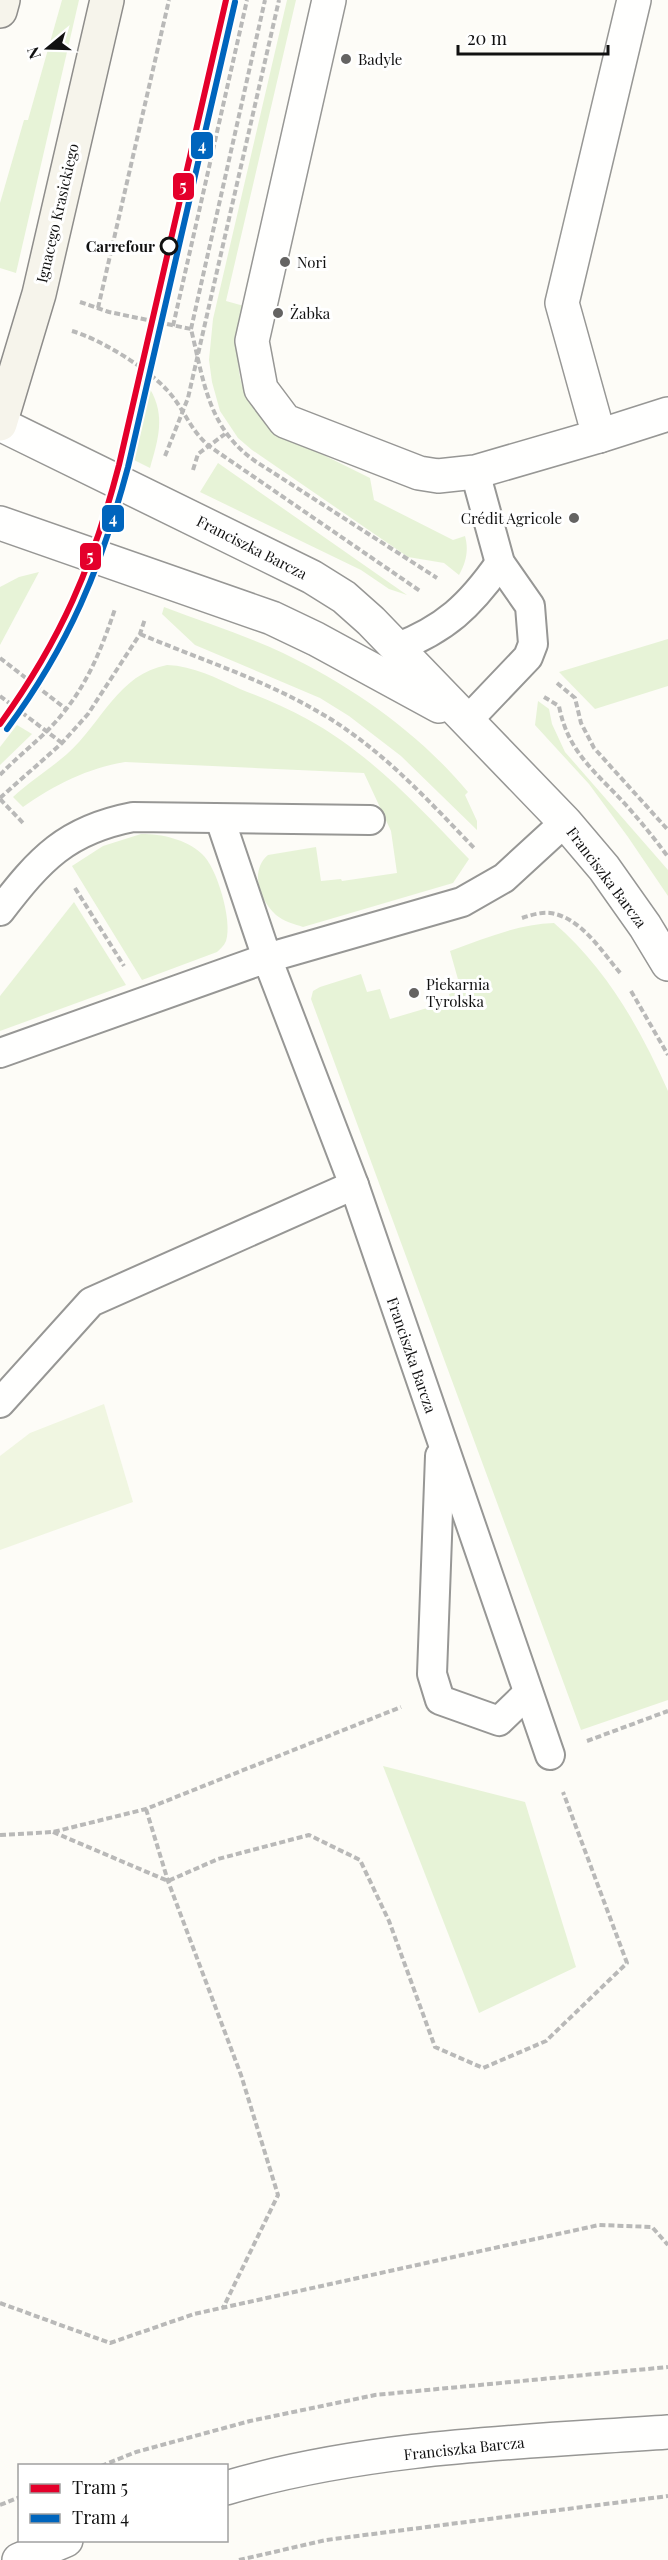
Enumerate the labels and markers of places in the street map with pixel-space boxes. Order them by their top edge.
place label: Badyle [358,49,402,69]
marker: Badyle [339,52,353,66]
place label: Carrefour [86,236,155,256]
marker: Carrefour [160,237,178,255]
place label: Nori [297,252,327,272]
marker: Nori [278,255,292,269]
place label: Żabka [290,303,331,323]
marker: Żabka [271,306,285,320]
place label: Crédit Agricole [461,508,562,528]
marker: Crédit Agricole [567,511,581,525]
place label: Piekarnia Tyrolska [426,974,490,1011]
marker: Piekarnia Tyrolska [407,986,421,1000]

